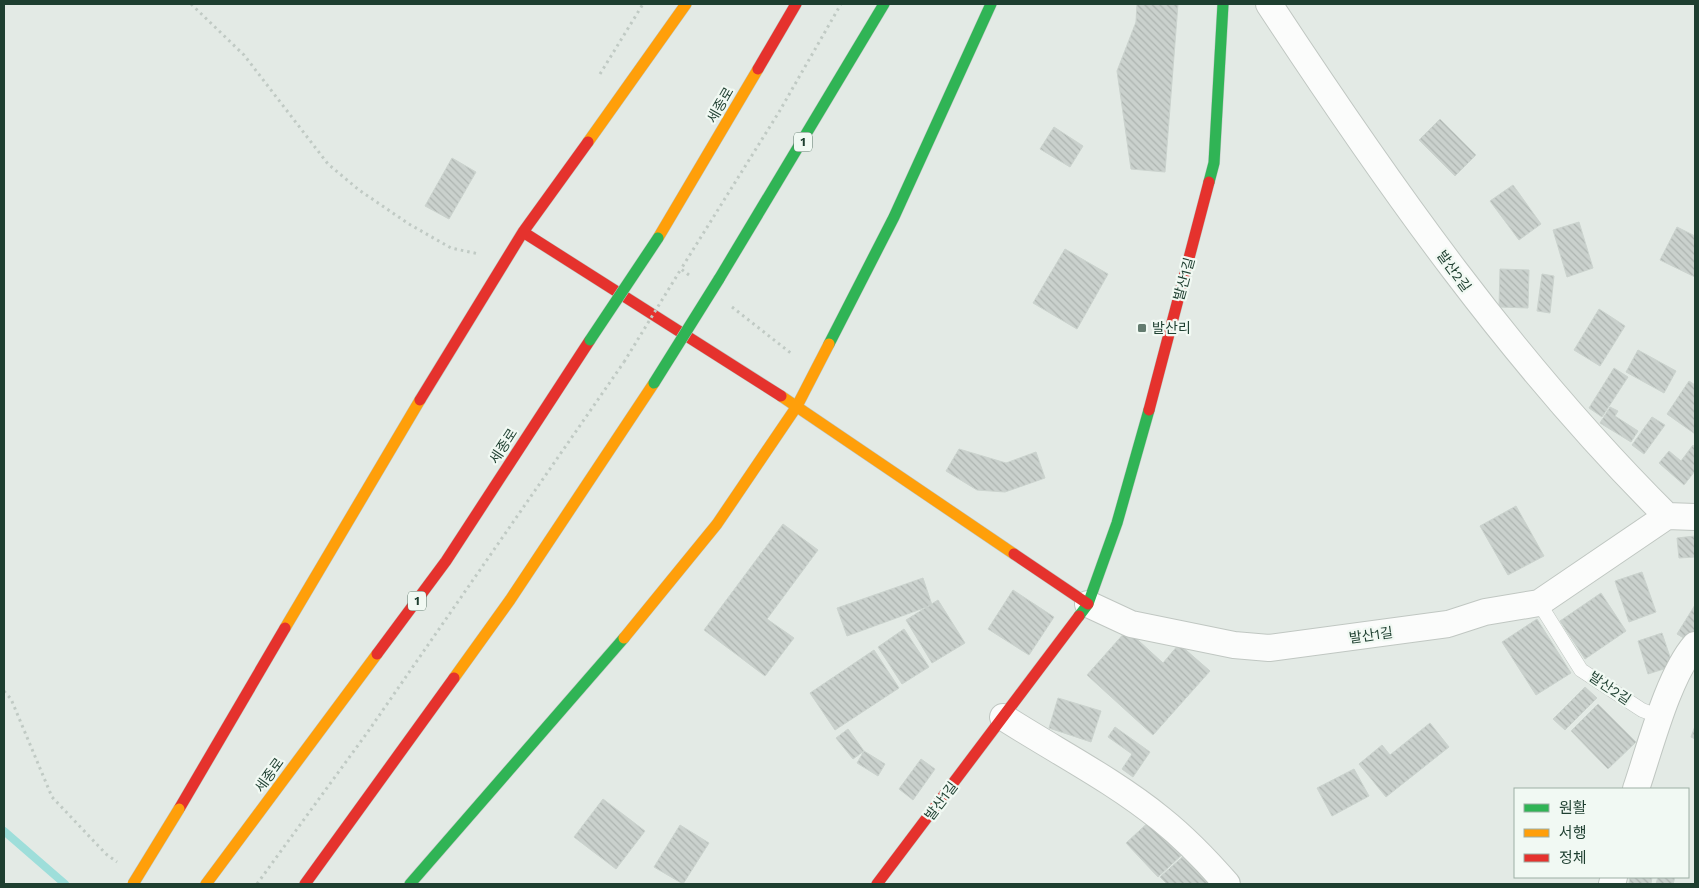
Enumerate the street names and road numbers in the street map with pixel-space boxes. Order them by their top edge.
street label: 세종로 [703,84,737,126]
road number: 1 [794,132,812,152]
street label: 발산2길 [1434,247,1474,295]
street label: 발산1길 [1171,256,1197,302]
street label: 세종로 [486,425,520,467]
road number: 1 [408,592,426,610]
street label: 발산1길 [1348,624,1394,646]
street label: 발산2길 [1586,668,1634,708]
street label: 세종로 [251,755,287,795]
street label: 발산1길 [921,779,961,823]

